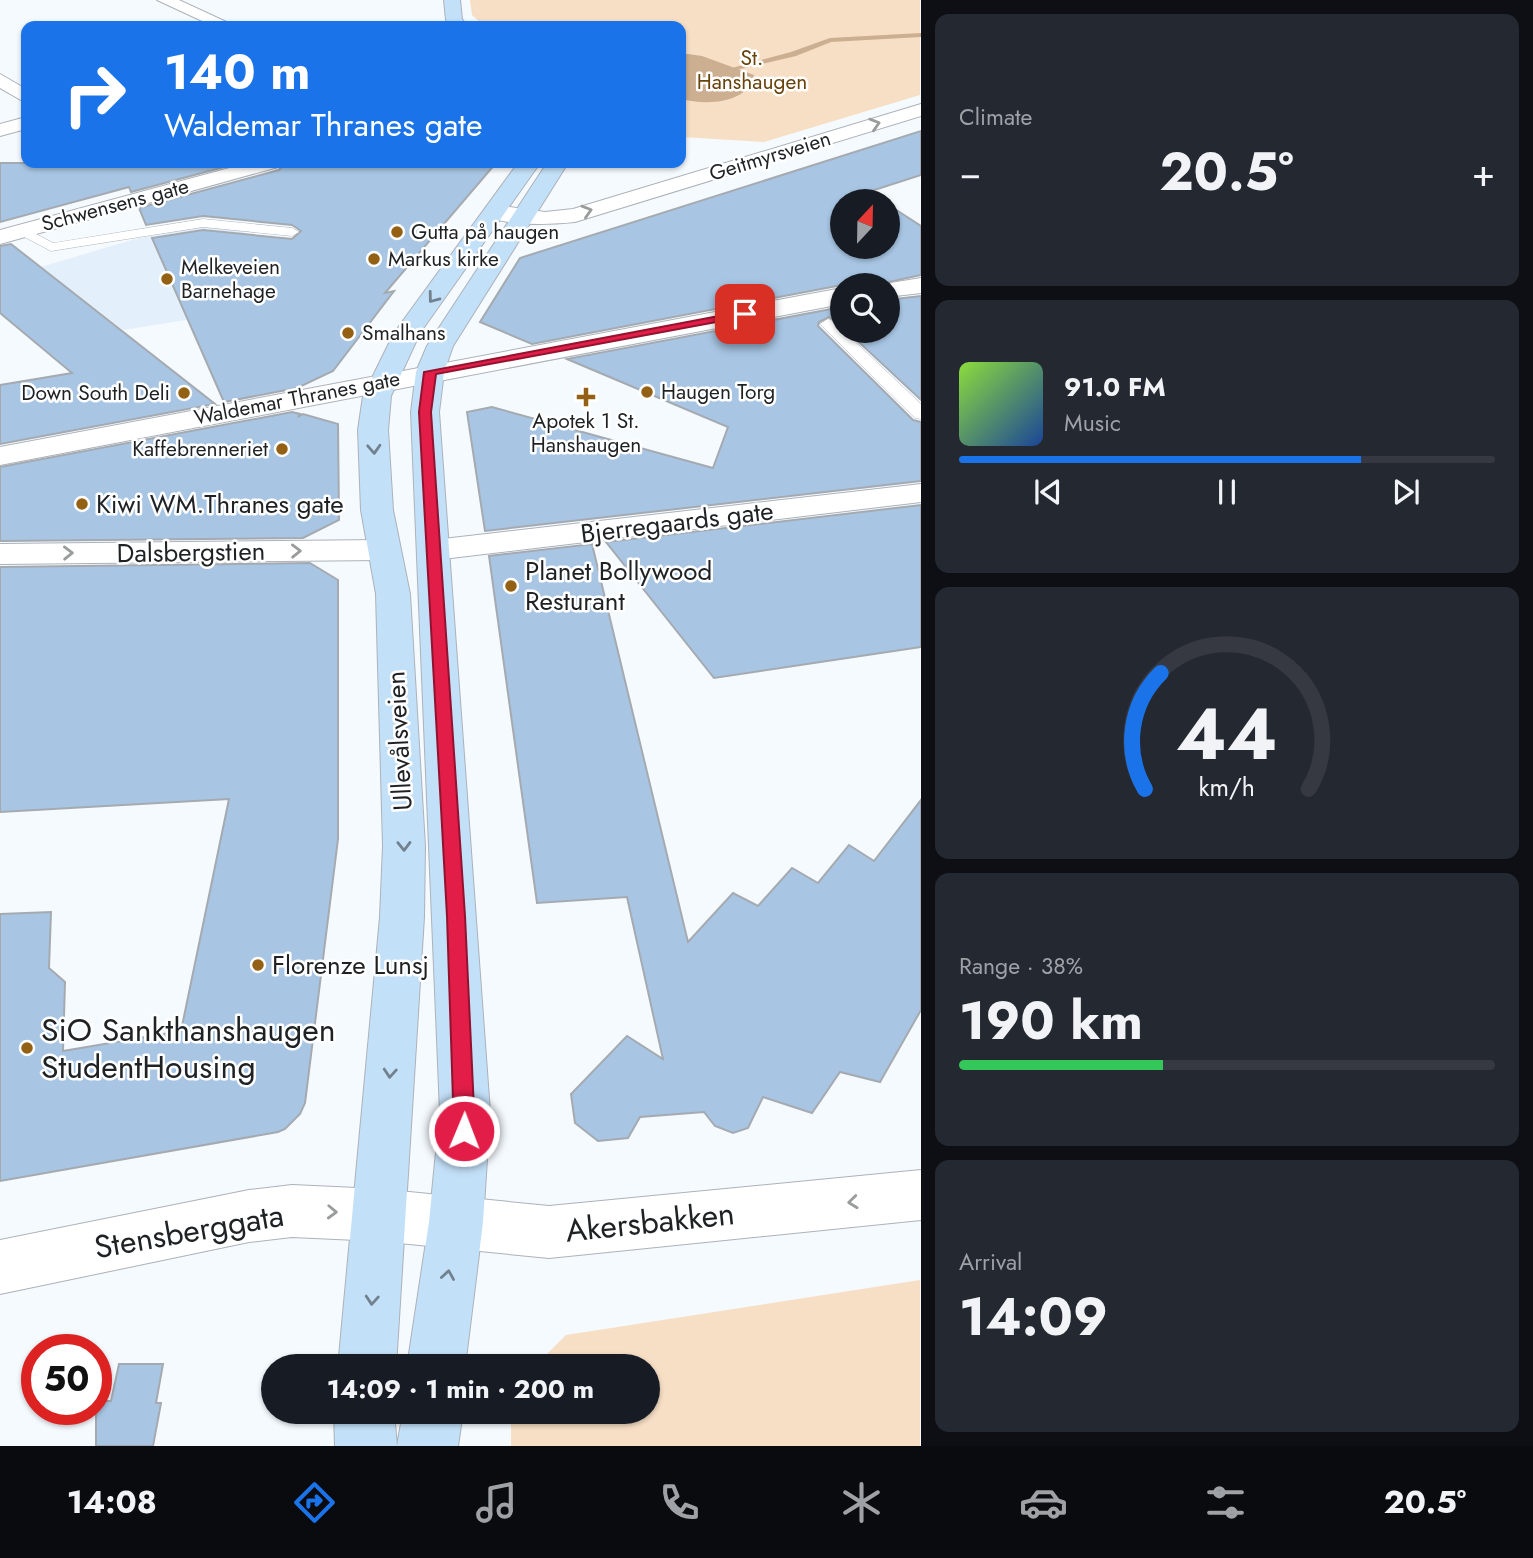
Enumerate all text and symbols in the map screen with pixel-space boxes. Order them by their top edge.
text: 140 m [164,37,310,107]
park label: St. Hanshaugen [697,43,807,97]
icon: right [49,49,140,140]
text: Climate [959,100,1032,134]
text: Waldemar Thranes gate [164,102,483,148]
one-way arrow [869,117,881,132]
street label: Geitmyrsveien [706,123,834,189]
text: 20.5° [1159,134,1294,210]
text: − [959,145,981,200]
text: + [1472,145,1495,200]
street label: Schwensens gate [38,171,192,239]
north arrow [830,189,900,259]
map controls [830,189,900,343]
one-way arrow [581,205,593,220]
place label: Gutta på haugen [411,217,559,247]
marker: Gutta på haugen [389,224,405,240]
place label: Markus kirke [388,244,499,274]
marker: Markus kirke [366,251,382,267]
place label: Melkeveien Barnehage [181,252,280,306]
marker: Melkeveien Barnehage [159,271,175,287]
button: search [830,273,900,343]
pin [715,284,775,344]
one-way arrow [429,290,441,303]
icon: arrive [726,295,764,333]
place label: Smalhans [362,318,445,348]
marker: Smalhans [340,325,356,341]
street label: Waldemar Thranes gate [192,363,403,433]
text: 91.0 FM [1064,368,1166,406]
place label: Haugen Torg [661,377,775,407]
place label: Down South Deli [21,378,170,408]
marker: Haugen Torg [639,384,655,400]
marker: Down South Deli [176,385,192,401]
marker: Apotek 1 St. Hanshaugen [578,389,594,405]
place label: Apotek 1 St. Hanshaugen [531,406,641,460]
text: Music [1064,406,1121,440]
place label: Kaffebrenneriet [132,434,268,464]
marker: Kaffebrenneriet [274,441,290,457]
one-way arrow [367,444,382,455]
icon: previous [1029,473,1067,511]
icon: pause [1208,473,1246,511]
icon: next [1387,473,1425,511]
place label: Kiwi WM.Thranes gate [96,485,344,523]
street label: Bjerregaards gate [578,491,776,553]
marker: Kiwi WM.Thranes gate [74,496,90,512]
street label: Dalsbergstien [116,532,266,572]
one-way arrow [291,543,301,559]
one-way arrow [63,545,74,561]
place label: Planet Bollywood Resturant [525,552,712,620]
marker: Planet Bollywood Resturant [503,578,519,594]
street label: Ullevålsveien [376,670,422,812]
text: 44 [1176,681,1278,786]
text: km/h [1199,769,1255,805]
one-way arrow [396,841,412,852]
place label: Florenze Lunsj [272,946,429,984]
text: Range · 38% [959,949,1083,983]
marker: Florenze Lunsj [250,957,266,973]
text: 190 km [959,983,1143,1059]
place label: SiO Sankthanshaugen StudentHousing [41,1007,336,1090]
marker: SiO Sankthanshaugen StudentHousing [19,1040,35,1056]
one-way arrow [383,1068,398,1079]
position arrow [427,1094,501,1168]
street label: Akersbakken [563,1190,737,1254]
street label: Stensberggata [91,1192,287,1270]
one-way arrow [847,1194,858,1209]
one-way arrow [327,1204,338,1219]
text: Arrival [959,1245,1022,1279]
one-way arrow [440,1269,455,1281]
text: 14:09 [959,1279,1108,1355]
one-way arrow [365,1294,380,1305]
speed limit sign: 50 [21,1334,112,1425]
text: 14:09 · 1 min · 200 m [327,1370,594,1408]
icon: directions [290,1478,339,1527]
icon: music [472,1478,521,1527]
icon: phone [655,1478,704,1527]
icon: climate [837,1478,886,1527]
icon: car [1019,1478,1068,1527]
icon: filters [1201,1478,1250,1527]
text: 14:08 [67,1479,157,1525]
text: 20.5° [1384,1479,1466,1525]

